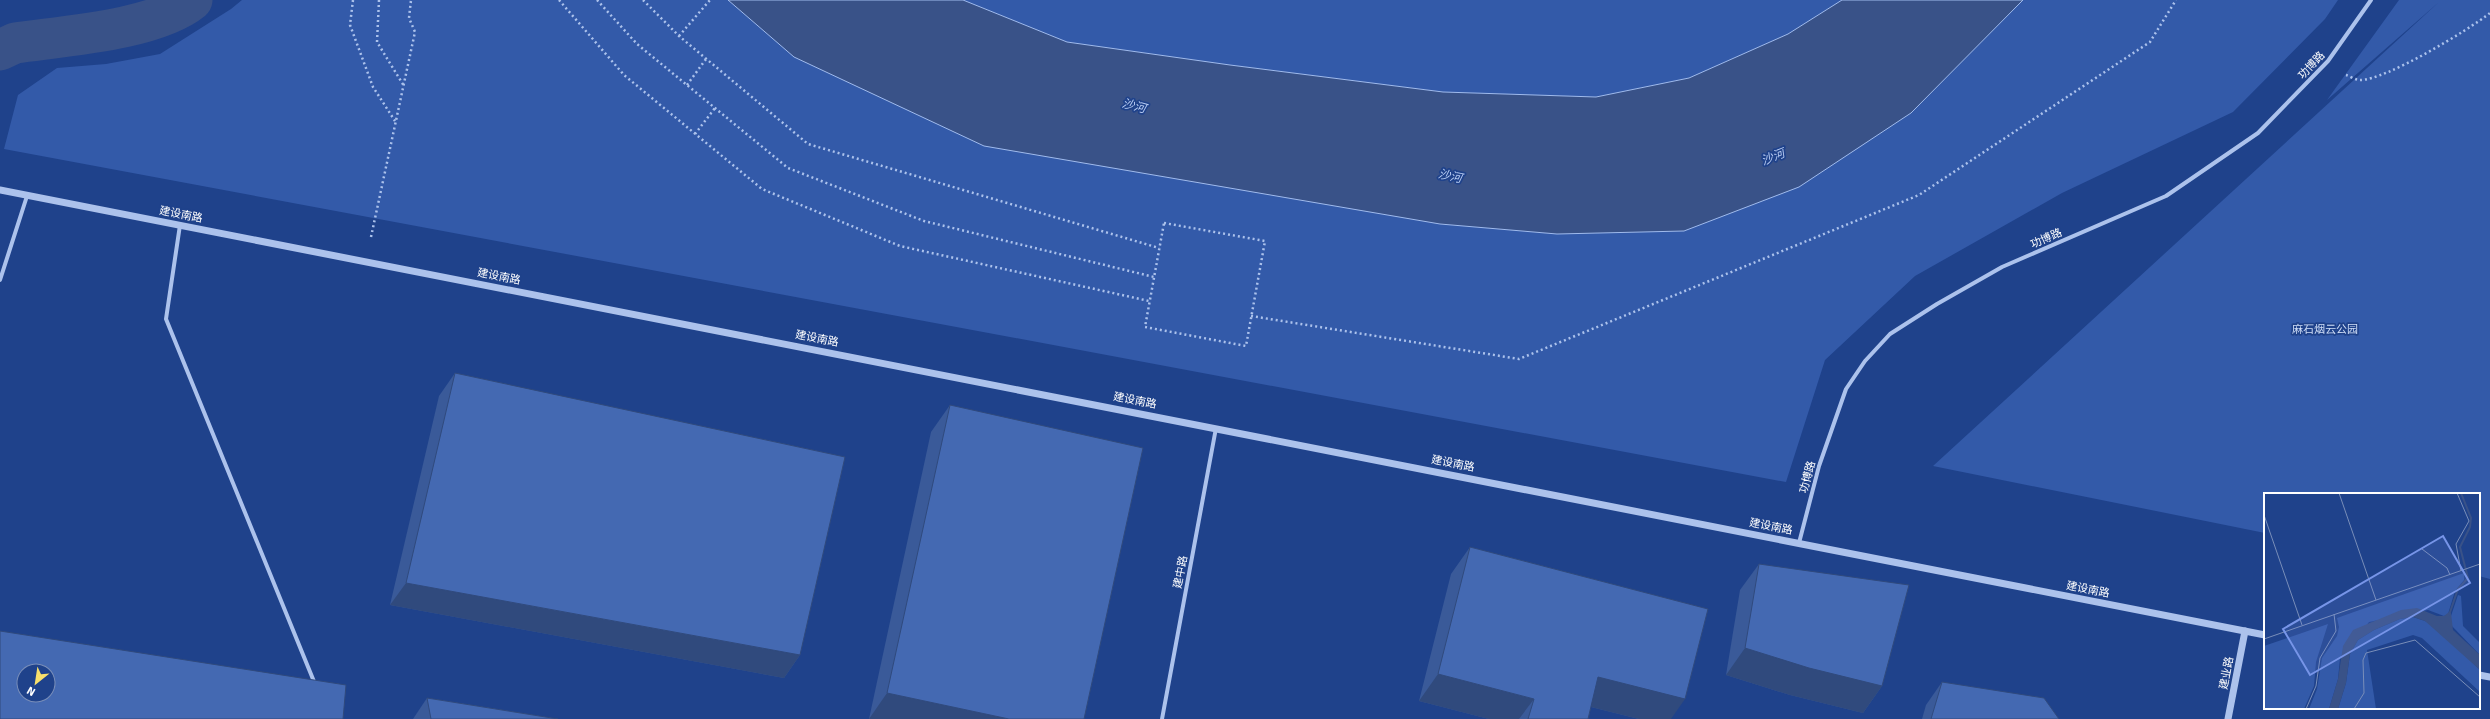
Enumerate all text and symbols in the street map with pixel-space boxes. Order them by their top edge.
street label: 功博路 [2295,49,2327,82]
water label: 沙河 [1120,96,1149,117]
water label: 沙河 [1759,145,1789,169]
water label: 沙河 [1437,167,1465,187]
street label: 建设南路 [158,204,204,225]
street label: 功博路 [2028,226,2064,251]
street label: 建设南路 [476,266,522,287]
park label: 麻石烟云公园 [2292,323,2358,336]
street label: 建设南路 [794,328,840,349]
street label: 建设南路 [1112,390,1158,411]
street label: 建设南路 [1430,453,1476,474]
street label: 功博路 [1797,460,1818,495]
inset map [2264,493,2480,709]
street label: 建设南路 [1748,516,1794,537]
street label: 建中路 [1171,555,1190,590]
street label: 建设南路 [2065,579,2111,600]
street label: 建业路 [2217,656,2236,691]
north arrow [16,663,56,703]
text: N [25,684,38,699]

